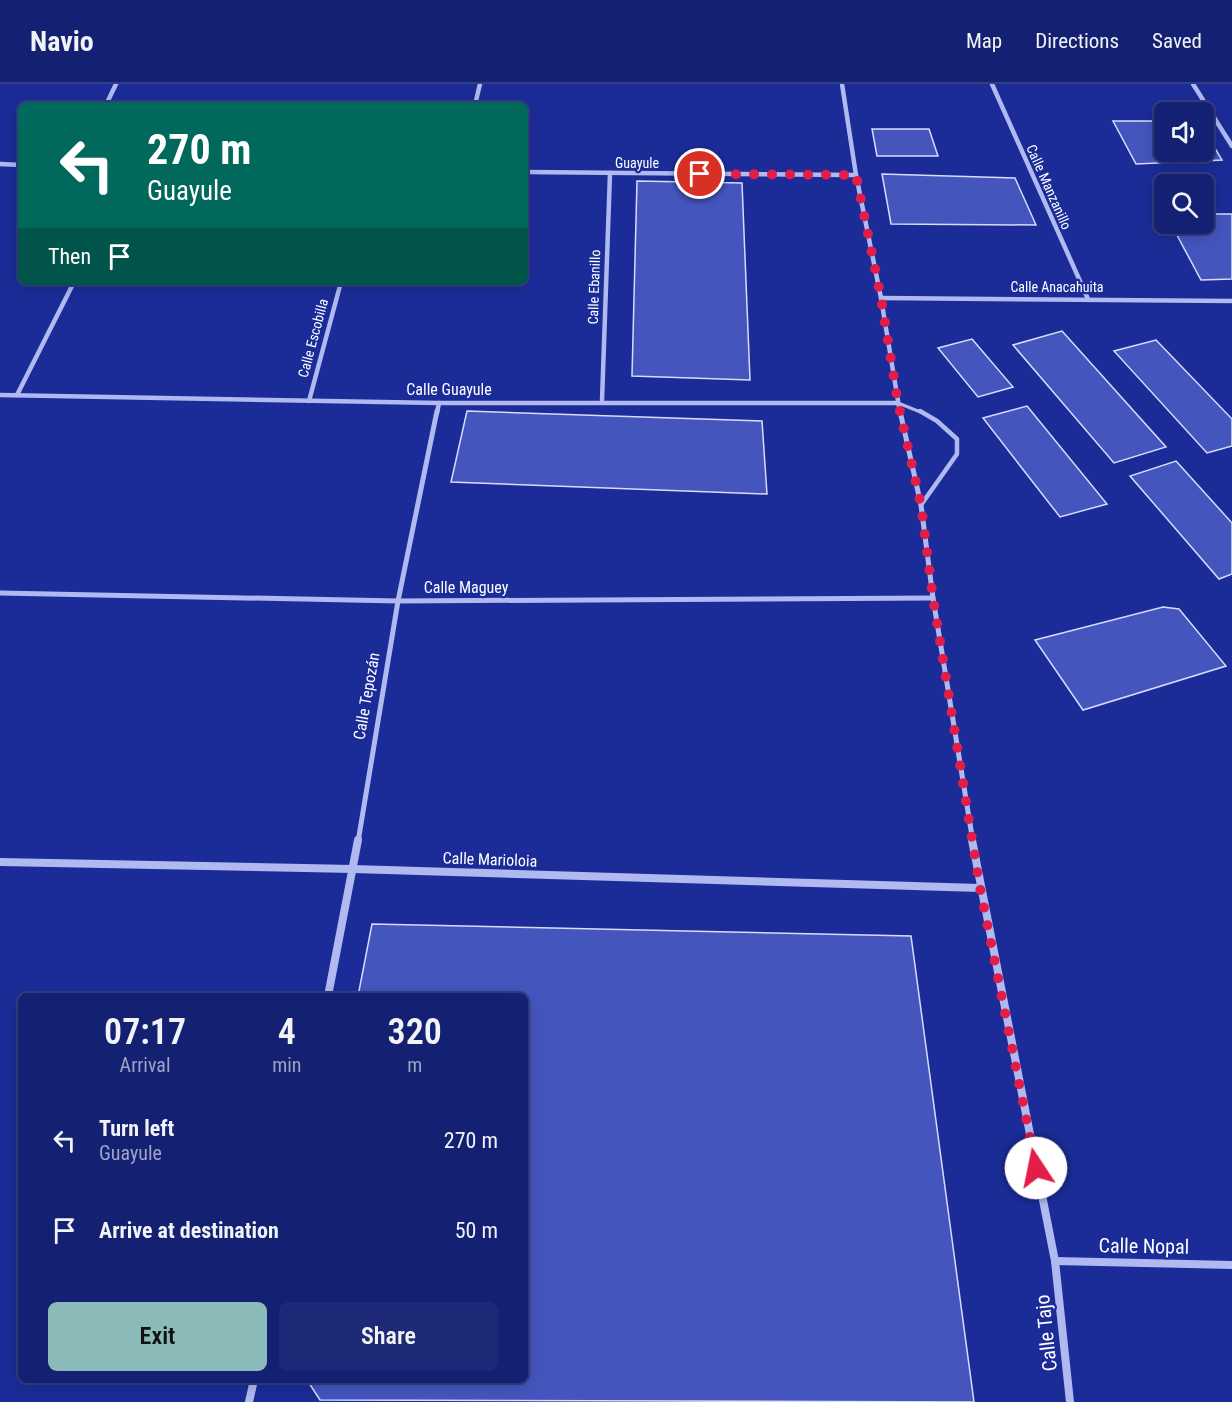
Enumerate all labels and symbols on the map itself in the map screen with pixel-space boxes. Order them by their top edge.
street label: Calle Manzanillo [1023,142,1075,232]
pin [674,148,725,199]
street label: Guayule [615,155,659,171]
street label: Calle Ebanillo [585,249,603,325]
street label: Calle Anacahuita [1010,279,1104,295]
street label: Calle Escobilla [295,297,331,379]
street label: Calle Guayule [406,380,492,399]
street label: Calle Maguey [424,578,509,597]
street label: Calle Tepozán [349,651,384,741]
street label: Calle Marioloia [442,848,538,871]
position arrow [1004,1136,1068,1200]
street label: Calle Nopal [1099,1233,1189,1259]
street label: Calle Tajo [1030,1293,1062,1373]

